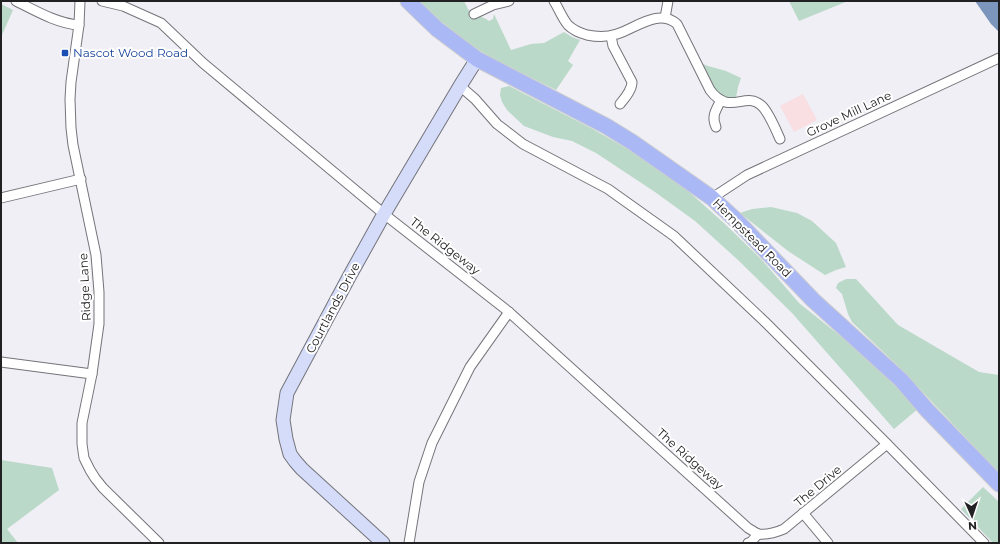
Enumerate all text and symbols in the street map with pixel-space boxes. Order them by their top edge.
place label: Nascot Wood Road [73,45,188,60]
marker: Nascot Wood Road [60,48,70,58]
street label: Grove Mill Lane [804,87,894,140]
street label: Hempstead Road [710,195,795,280]
street label: The Ridgeway [407,214,484,278]
street label: Ridge Lane [75,253,94,321]
street label: Courtlands Drive [302,260,363,356]
street label: The Ridgeway [654,425,727,493]
street label: The Drive [791,462,844,510]
north arrow [952,496,992,536]
text: N [968,519,977,533]

